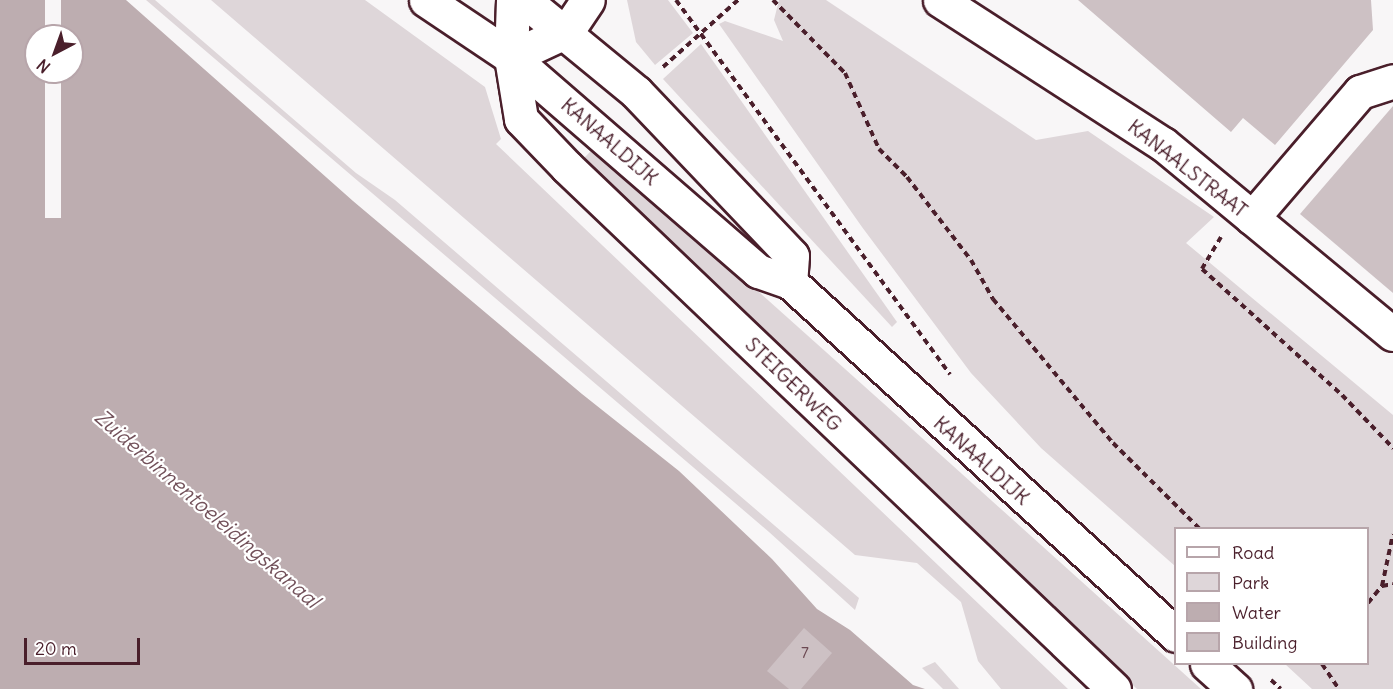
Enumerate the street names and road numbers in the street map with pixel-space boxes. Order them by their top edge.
street label: KANAALDIJK [557,92,663,190]
street label: KANAALSTRAAT [1123,114,1253,222]
street label: STEIGERWEG [741,332,847,436]
street label: KANAALDIJK [929,411,1035,509]

